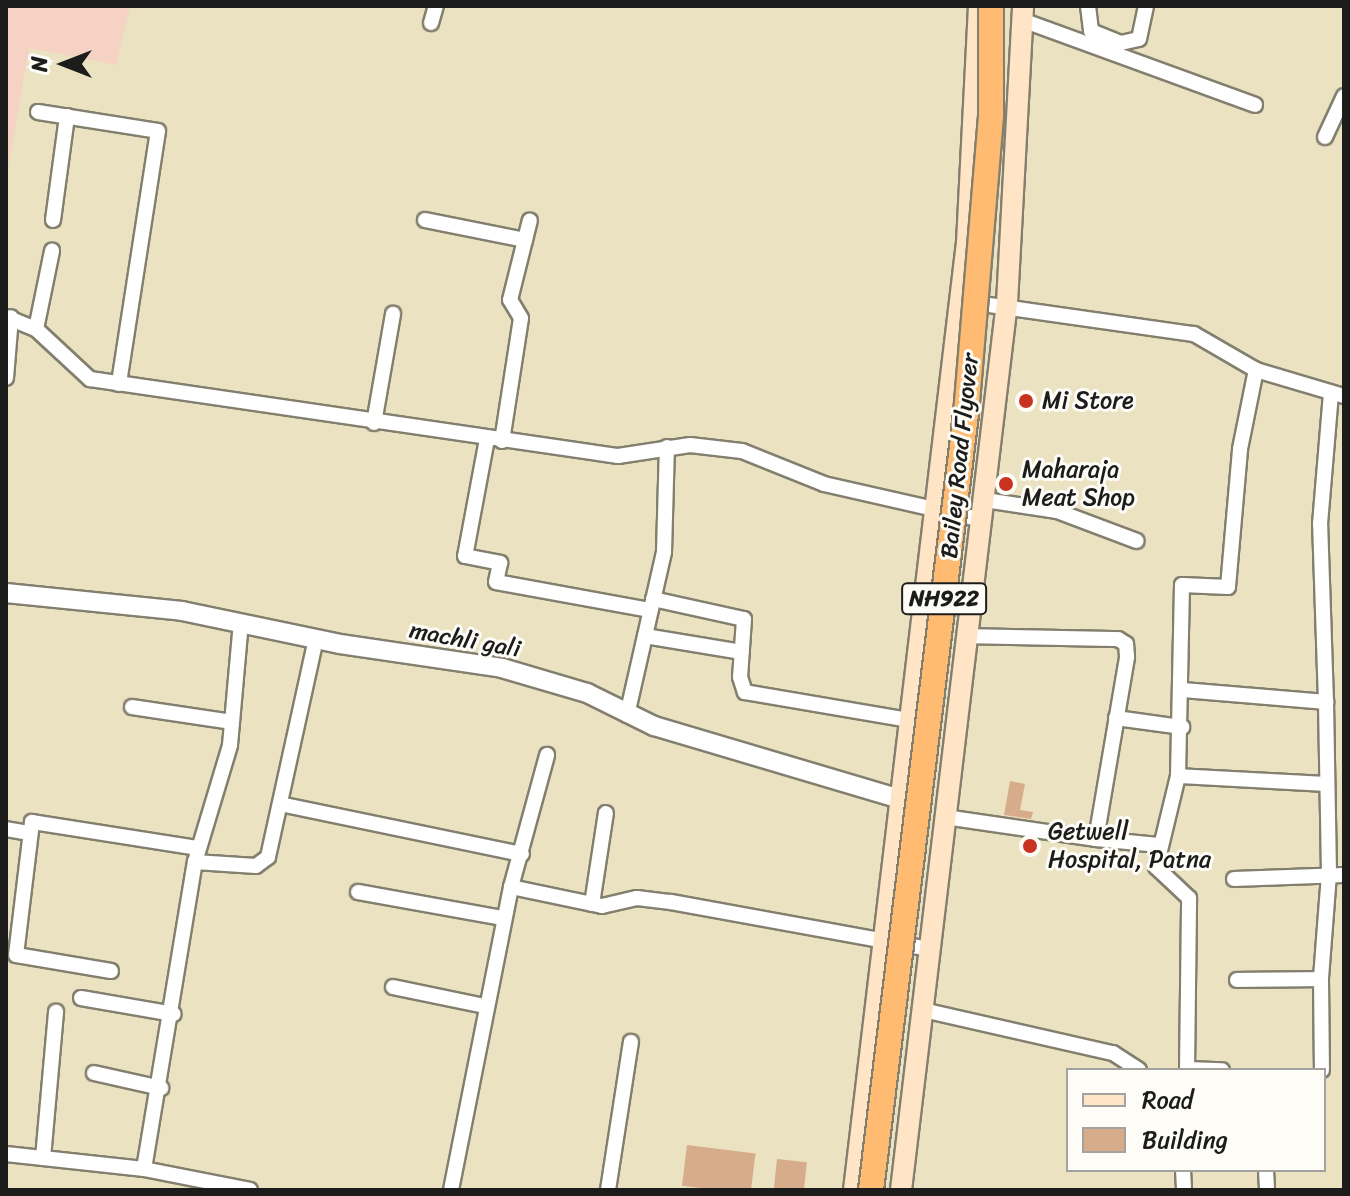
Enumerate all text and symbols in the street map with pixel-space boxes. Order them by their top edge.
north arrow [24,24,104,104]
text: N [20,56,59,72]
street label: Bailey Road Flyover [935,352,985,560]
place label: Mi Store [1042,387,1134,415]
marker: Mi Store [1017,392,1035,410]
place label: Maharaja Meat Shop [1022,456,1135,512]
marker: Maharaja Meat Shop [997,475,1015,493]
road number: NH922 [900,581,988,617]
street label: machli gali [407,616,523,664]
place label: Getwell Hospital, Patna [1048,818,1211,874]
marker: Getwell Hospital, Patna [1019,835,1041,857]
legend [1066,1068,1326,1172]
text: Road [1142,1079,1193,1121]
text: Building [1142,1119,1228,1161]

